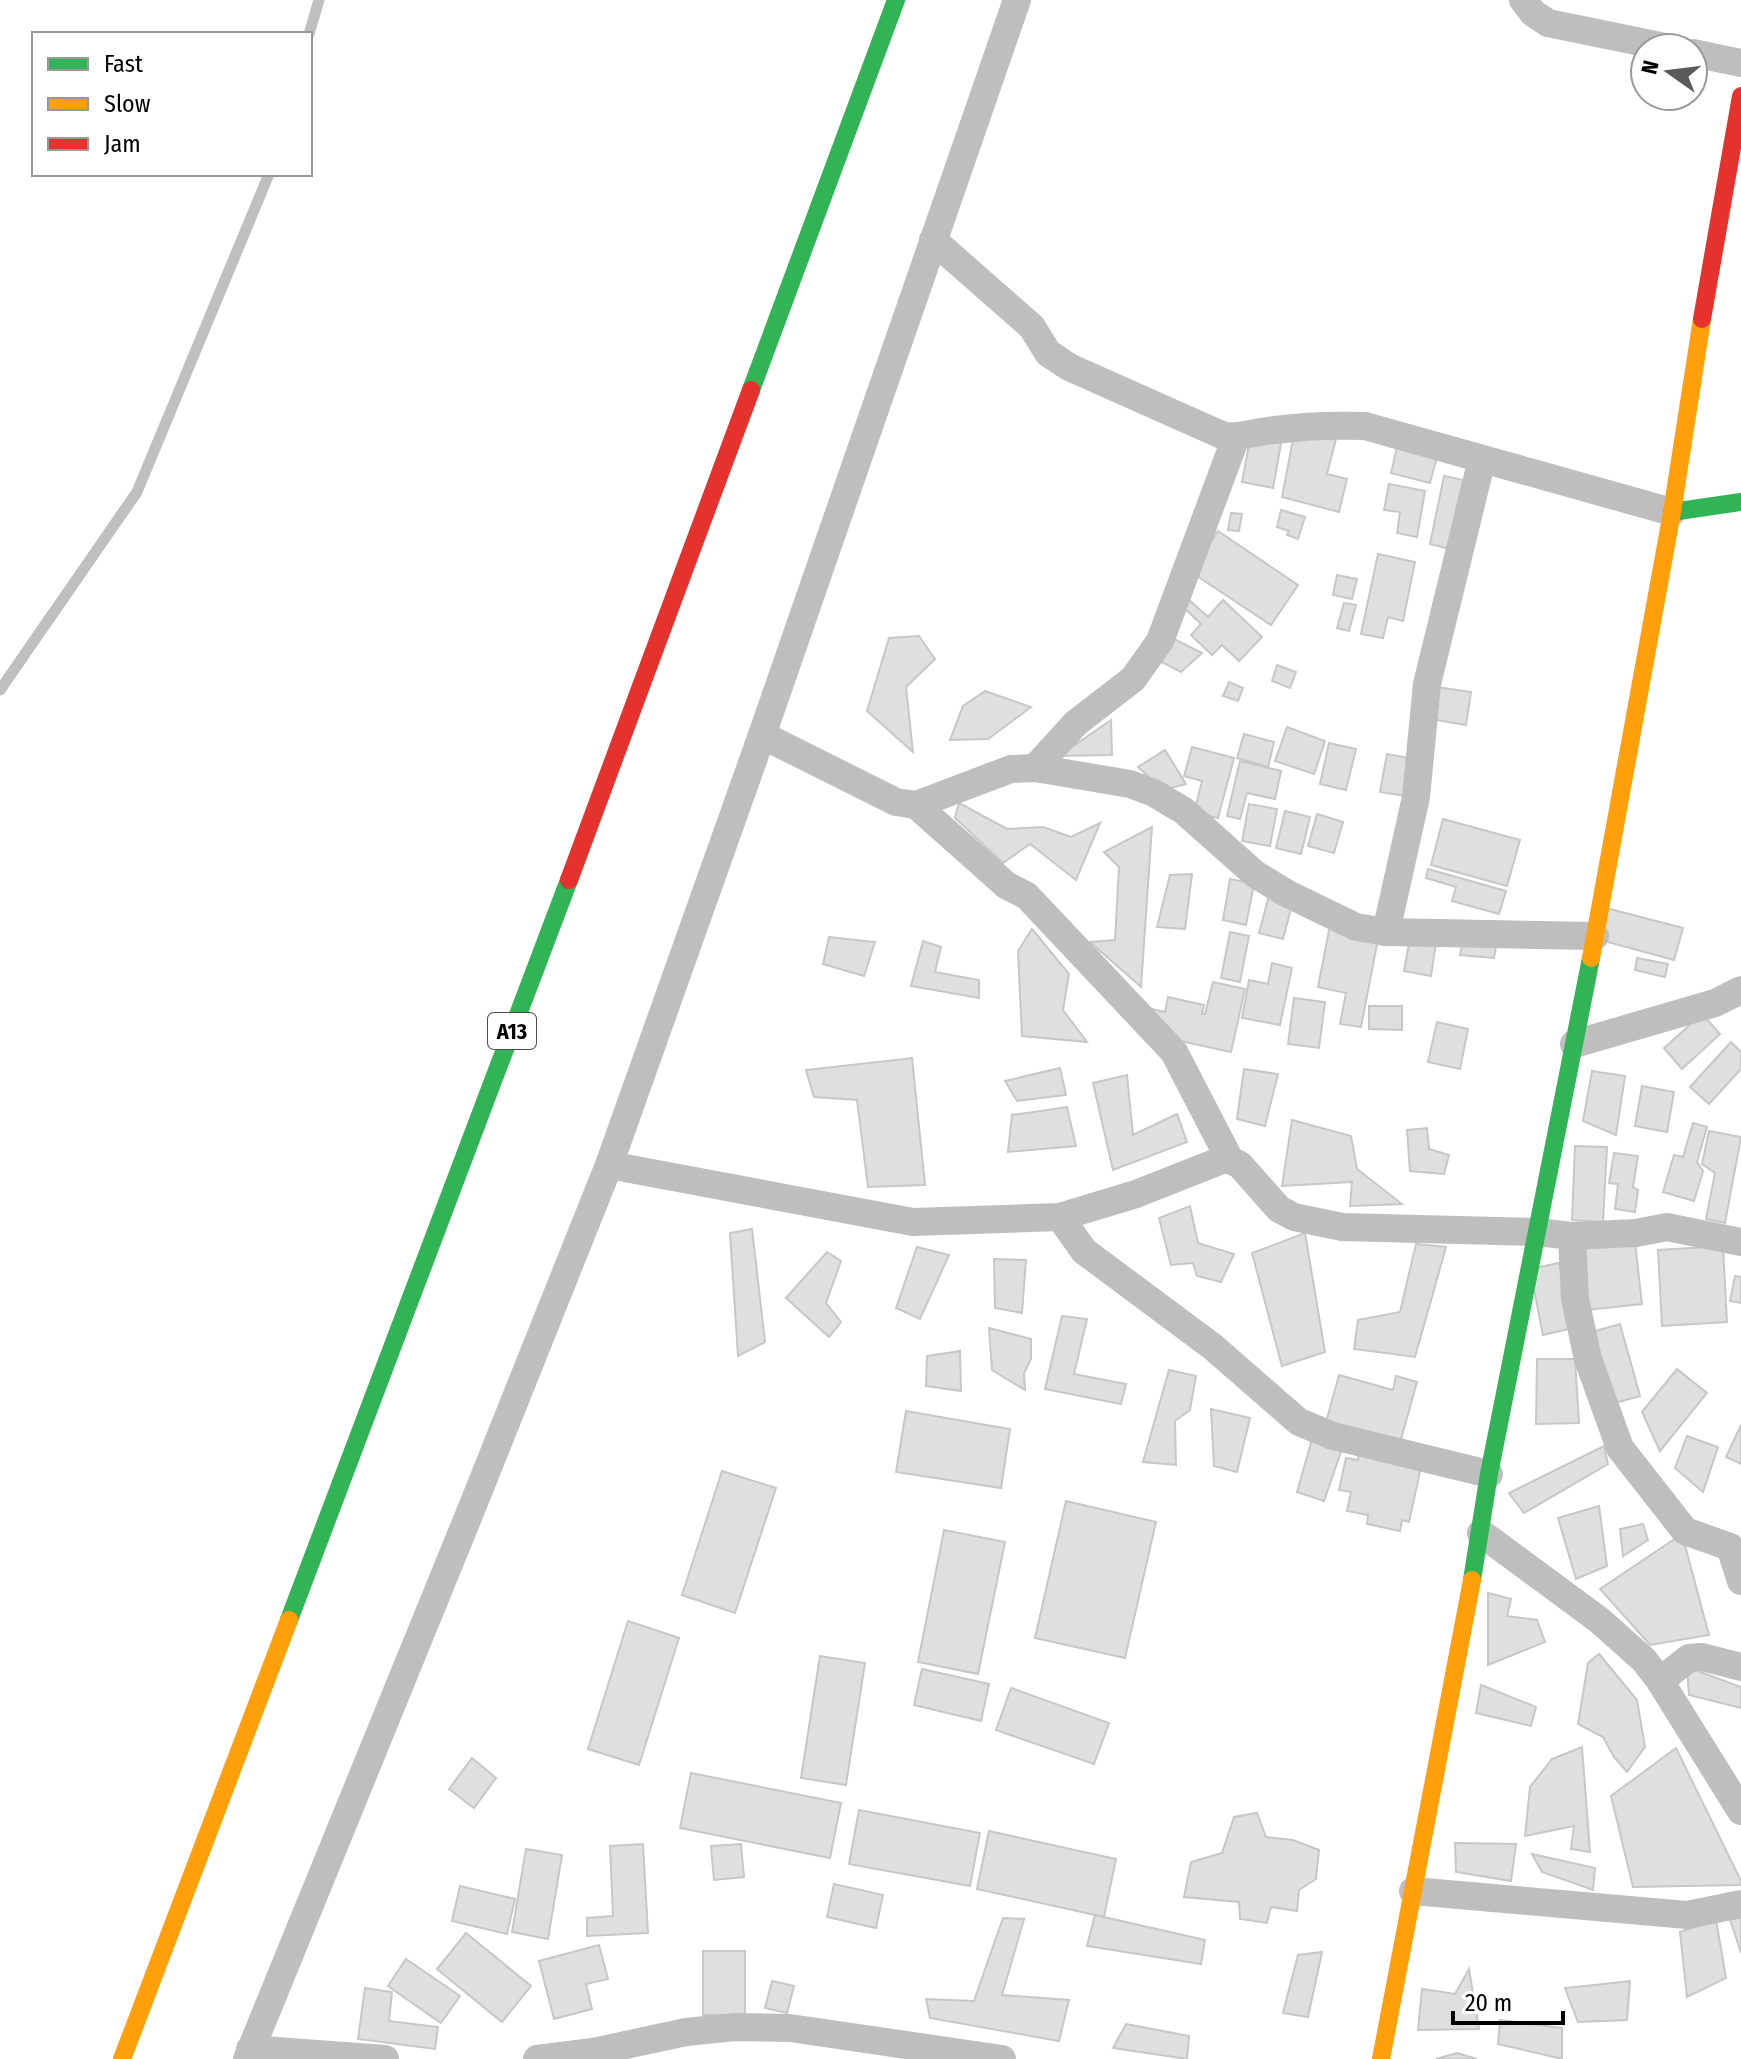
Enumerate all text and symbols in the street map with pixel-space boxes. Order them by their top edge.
legend [32,32,312,176]
north arrow [1629,32,1709,112]
text: Fast [104,50,143,78]
text: N [1635,58,1665,77]
text: Slow [104,90,151,118]
text: Jam [104,130,141,158]
road number: A13 [488,1013,536,1049]
scale bar [1453,1975,1563,2025]
text: 20 m [1465,1989,1512,2017]

